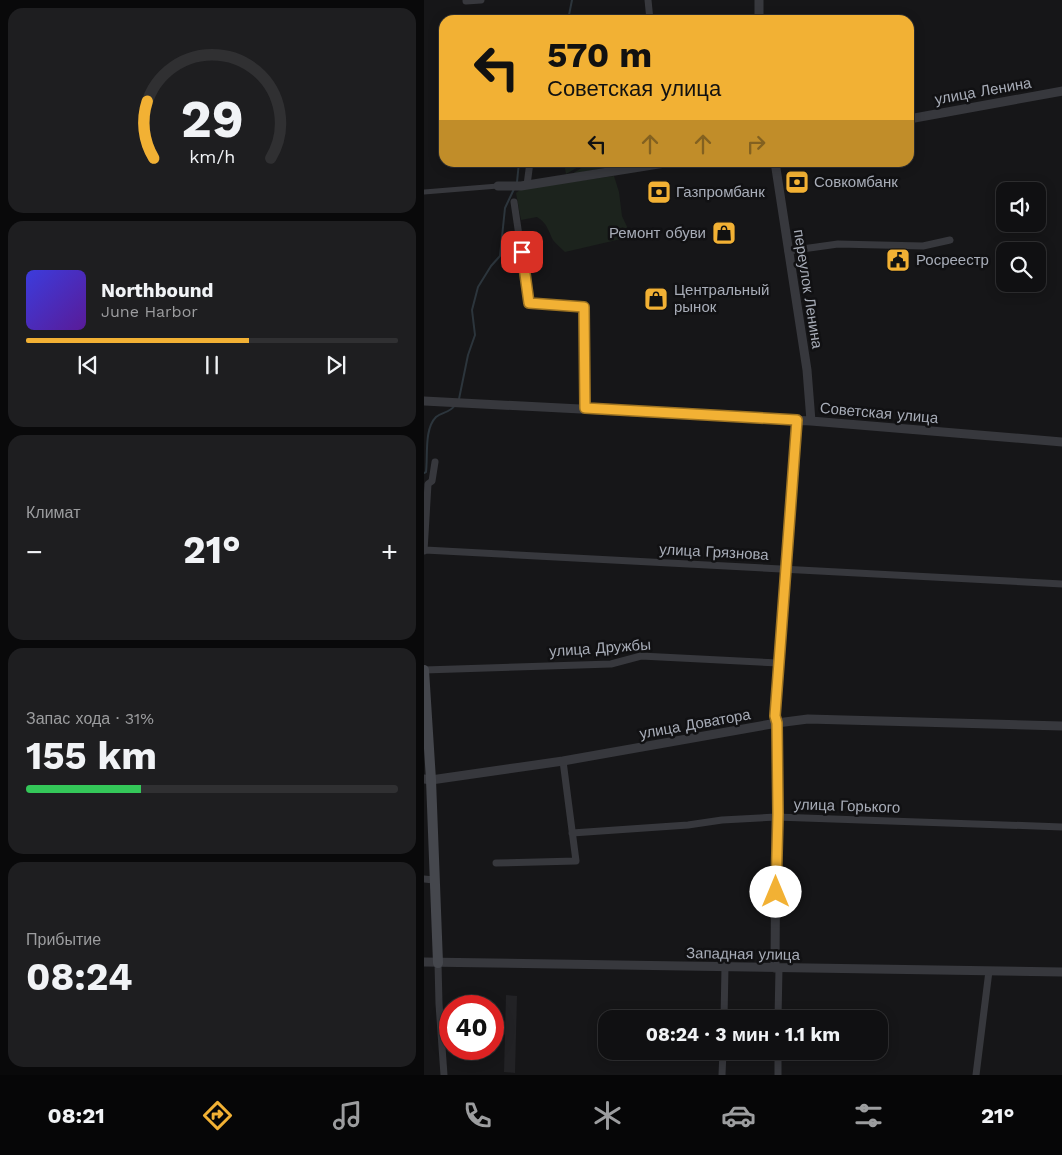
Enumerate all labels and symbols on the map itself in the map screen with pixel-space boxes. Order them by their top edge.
street label: улица Ленина [933,74,1033,108]
bank icon: Совкомбанк [784,169,810,195]
place label: Совкомбанк [814,173,898,191]
bank icon: Газпромбанк [646,179,672,205]
place label: Газпромбанк [676,183,765,201]
shop icon: Ремонт обуви [711,220,737,246]
place label: Ремонт обуви [609,224,706,242]
street label: переулок Ленина [790,228,826,351]
pin [501,231,543,273]
public building icon: Росреестр [885,247,911,273]
place label: Росреестр [916,251,989,269]
place label: Центральный рынок [674,281,769,316]
shop icon: Центральный рынок [643,286,669,312]
street label: Советская улица [819,399,940,427]
street label: улица Грязнова [659,540,770,564]
street label: улица Дружбы [549,635,651,661]
street label: улица Доватора [638,705,753,743]
street label: улица Горького [793,795,901,817]
position arrow [749,865,801,917]
street label: Западная улица [686,944,801,964]
speed limit sign: 40 [439,995,504,1060]

